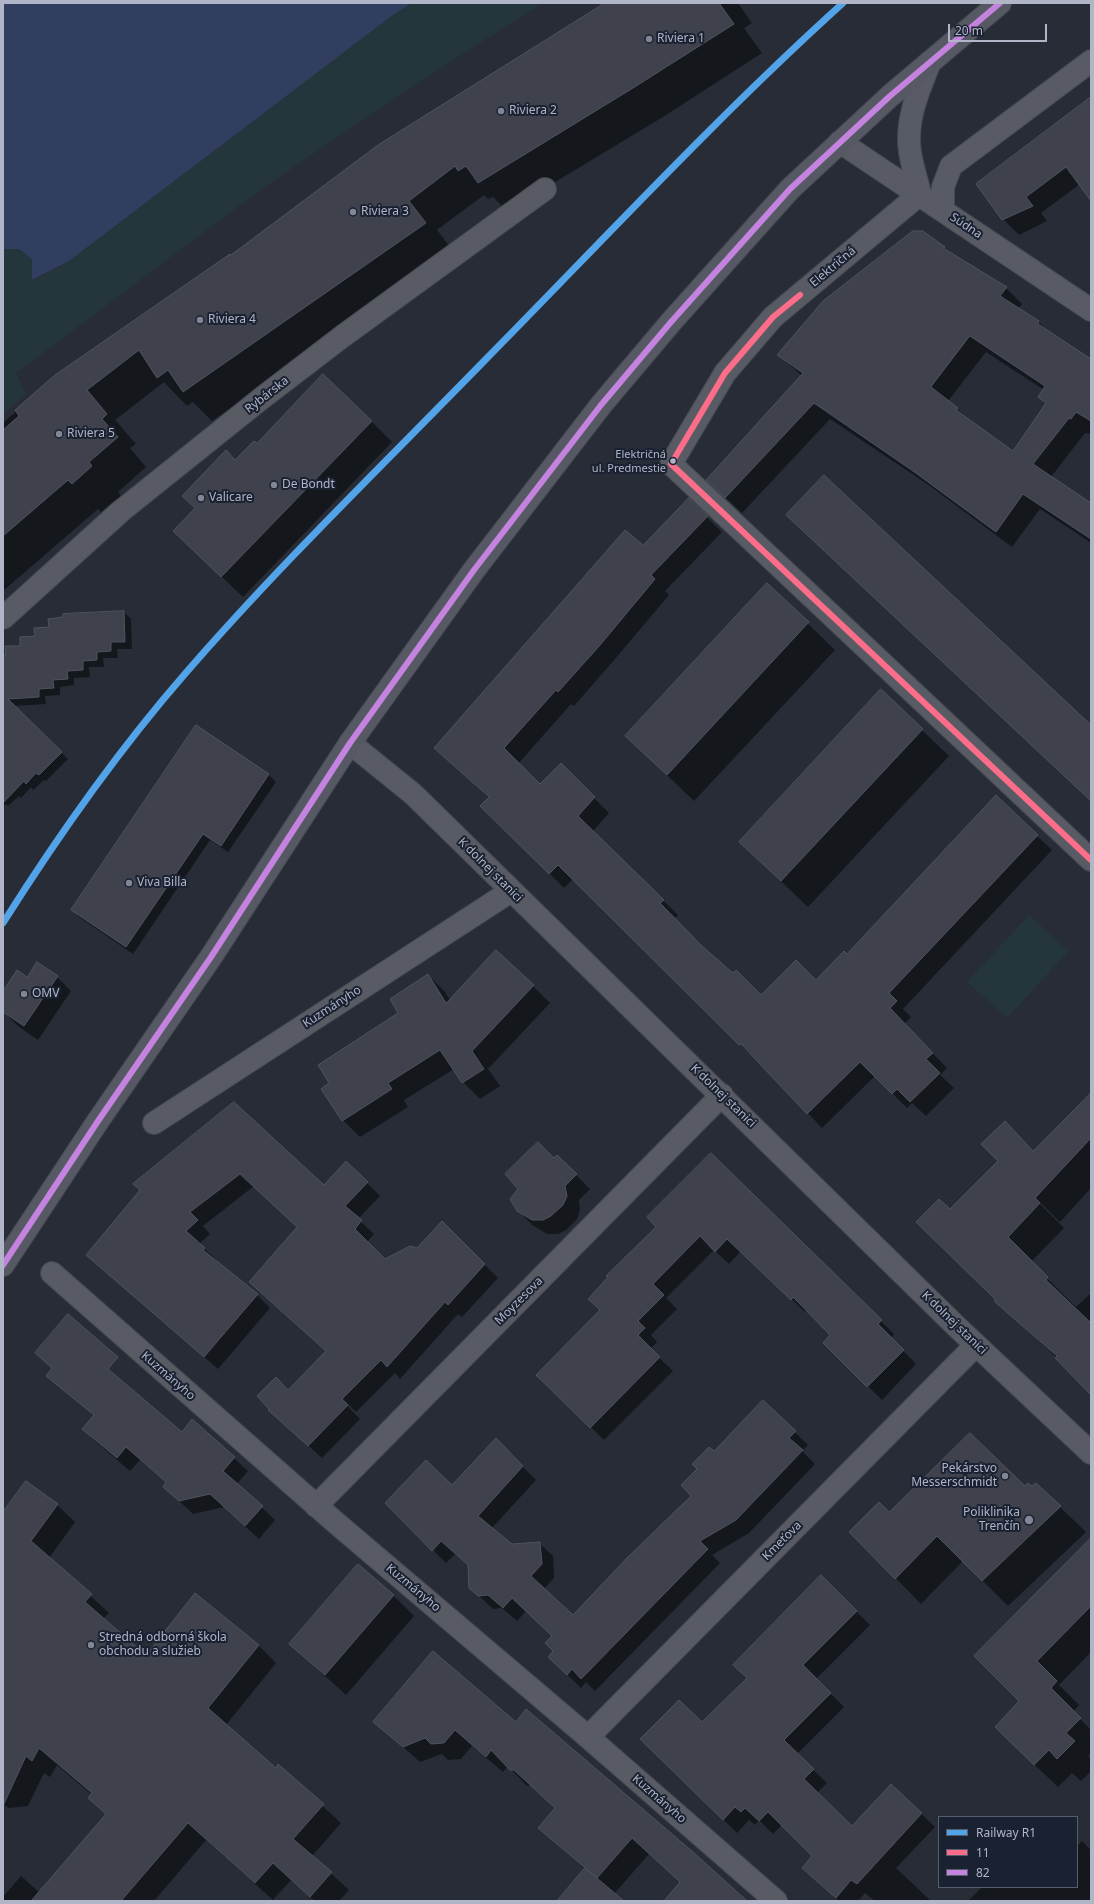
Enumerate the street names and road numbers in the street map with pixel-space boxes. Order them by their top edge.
street label: Súdna [947,210,985,242]
street label: Električná [807,244,859,290]
street label: Rybárska [242,373,292,417]
street label: K dolnej stanici [455,835,525,905]
street label: Kuzmányho [300,983,364,1031]
street label: K dolnej stanici [687,1061,759,1131]
street label: Moyzesova [492,1274,546,1328]
street label: K dolnej stanici [918,1288,990,1358]
street label: Kuzmányho [138,1349,198,1403]
street label: Kmeťova [759,1518,805,1564]
street label: Kuzmányho [383,1561,443,1615]
street label: Kuzmányho [629,1772,689,1826]

